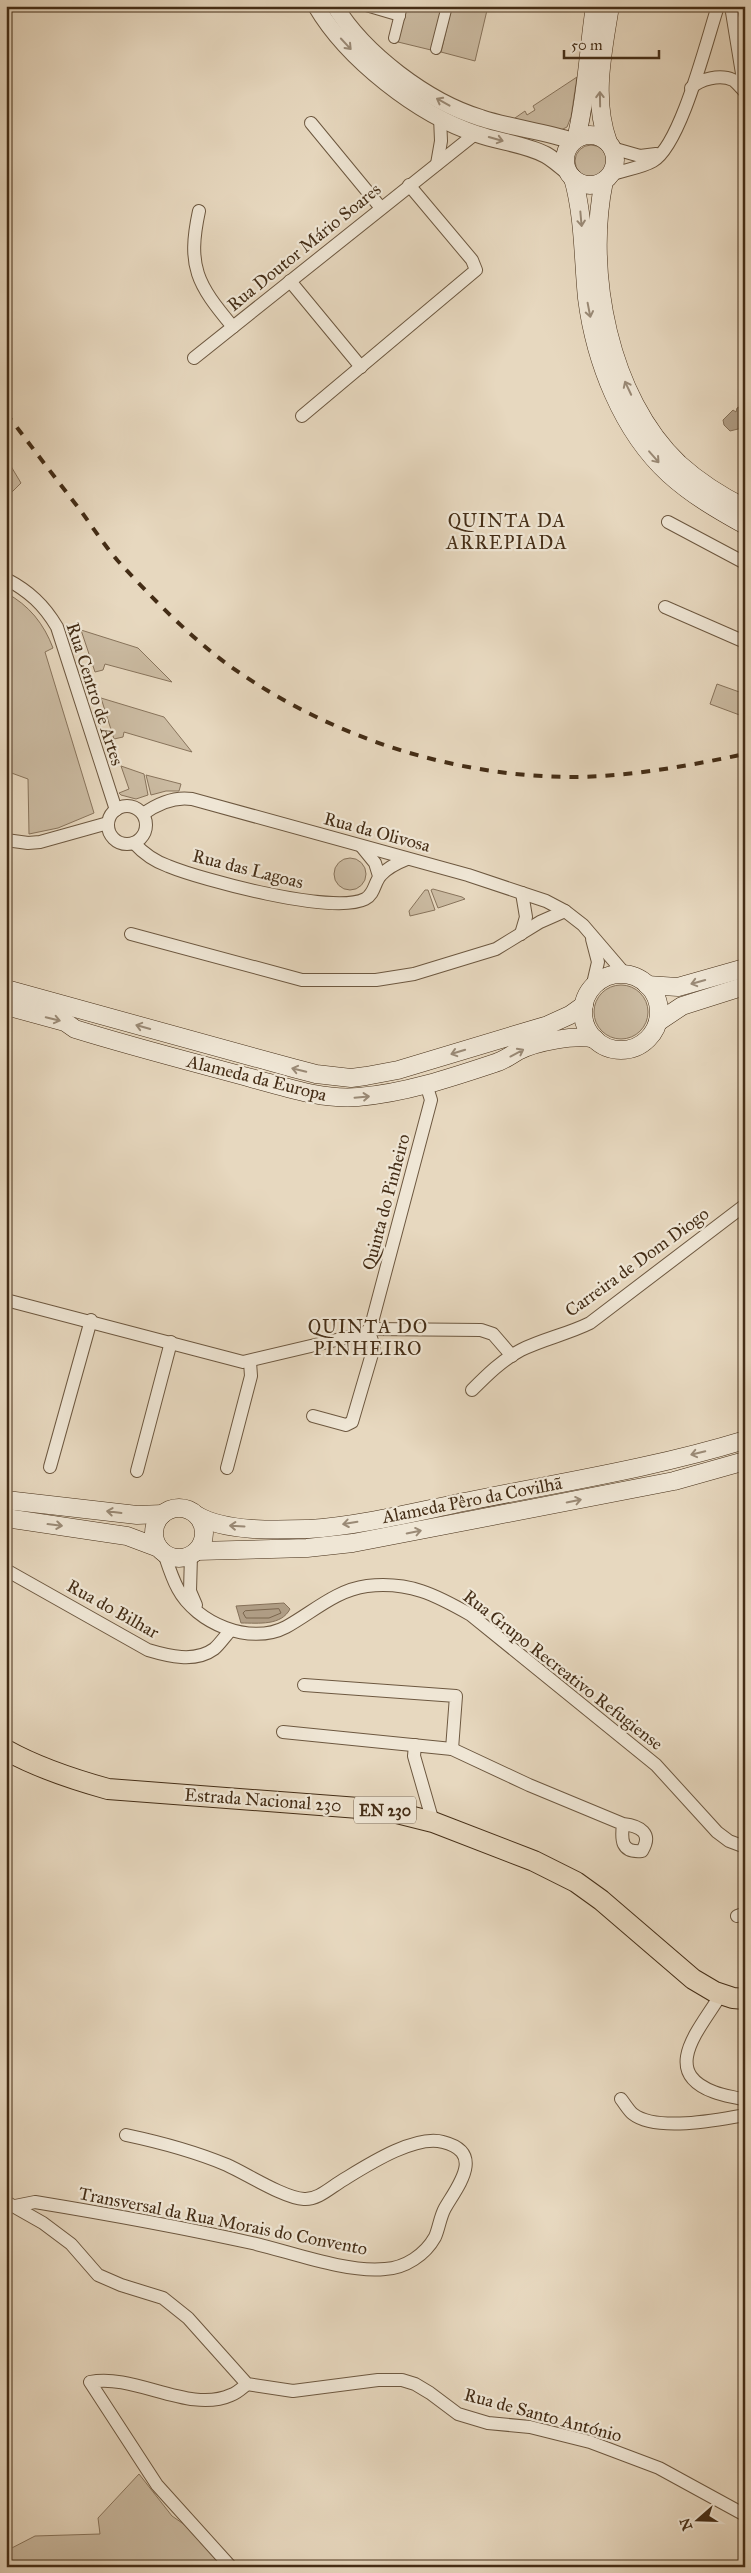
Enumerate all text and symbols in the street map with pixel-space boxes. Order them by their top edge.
scale bar [564,28,658,60]
text: 50 m [571,36,603,54]
one-way arrow [340,38,352,50]
one-way arrow [595,91,604,107]
one-way arrow [437,97,451,107]
one-way arrow [487,135,503,145]
street label: Rua Doutor Mário Soares [223,178,385,316]
one-way arrow [576,211,586,227]
one-way arrow [585,301,595,317]
one-way arrow [623,381,632,396]
one-way arrow [648,450,659,463]
district label: QUINTA DA ARREPIADA [445,509,568,554]
street label: Rua Centro de Artes [62,620,128,768]
street label: Rua da Olivosa [321,807,433,857]
street label: Rua das Lagoas [190,845,306,894]
one-way arrow [690,978,706,988]
one-way arrow [45,1015,61,1024]
one-way arrow [135,1021,151,1031]
one-way arrow [450,1048,466,1058]
one-way arrow [510,1048,525,1058]
street label: Alameda da Europa [184,1050,329,1106]
one-way arrow [292,1065,308,1074]
one-way arrow [353,1092,369,1102]
street label: Quinta do Pinheiro [357,1131,415,1273]
street label: Carreira de Dom Diogo [561,1202,714,1322]
district label: QUINTA DO PINHEIRO [308,1315,428,1360]
one-way arrow [690,1449,706,1458]
street label: Alameda Pêro da Covilhã [379,1472,564,1528]
one-way arrow [565,1495,581,1505]
one-way arrow [106,1507,122,1517]
one-way arrow [342,1518,358,1528]
one-way arrow [46,1520,62,1530]
one-way arrow [229,1522,245,1531]
one-way arrow [406,1526,422,1536]
street label: Rua do Bilhar [63,1575,163,1643]
street label: Rua Grupo Recreativo Refugiense [458,1585,667,1756]
street label: Estrada Nacional 230 [184,1784,342,1816]
road number: EN 230 [354,1796,416,1824]
street label: Transversal da Rua Morais do Convento [77,2182,369,2260]
street label: Rua de Santo António [462,2383,624,2447]
north arrow [674,2496,724,2546]
text: N [676,2516,696,2533]

